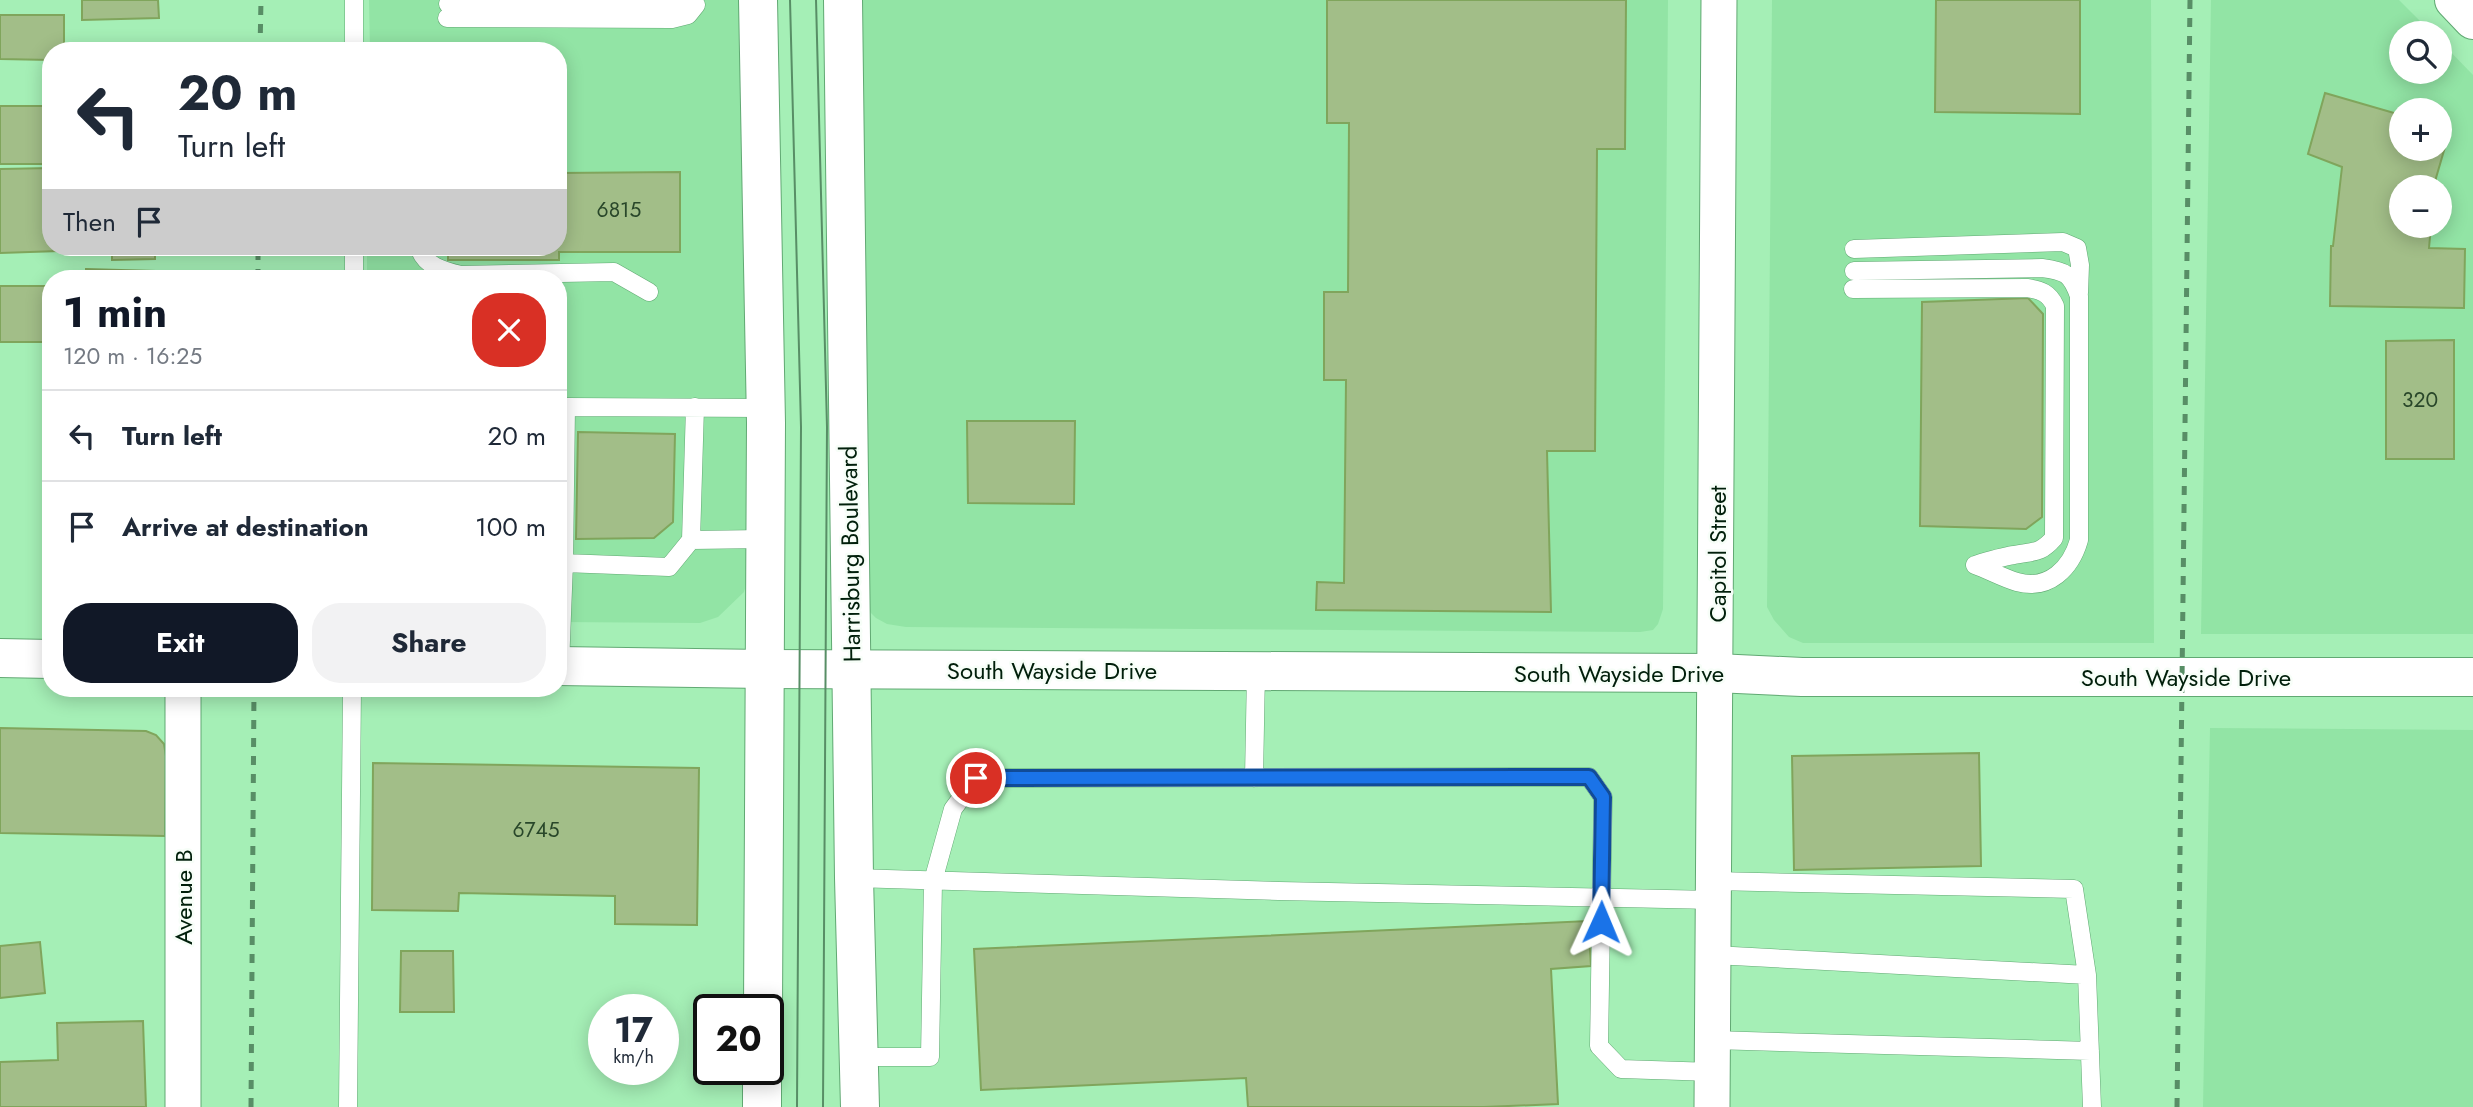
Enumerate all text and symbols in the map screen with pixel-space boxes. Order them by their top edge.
map controls [2389,21,2452,238]
button: search [2389,21,2452,84]
text: 20 m [178,58,297,128]
icon: left [63,70,154,161]
button: + [2389,98,2452,161]
text: Turn left [178,123,285,169]
button: − [2389,175,2452,238]
house number: 6815 [597,195,641,225]
text: Then [63,203,116,241]
icon: arrive [130,203,168,241]
text: 1 min [63,282,167,343]
button: close [472,293,546,367]
text: 120 m · 16:25 [63,339,202,373]
house number: 320 [2402,385,2438,415]
icon: left [63,417,101,455]
text: Turn left [122,417,222,455]
text: 20 m [488,417,546,455]
street label: Harrisburg Boulevard [831,445,869,663]
street label: Capitol Street [1700,485,1735,622]
icon: arrive [63,508,101,546]
text: Arrive at destination [122,508,369,546]
text: 100 m [475,508,546,546]
button: Exit [63,603,298,683]
button: Share [312,603,546,683]
street label: South Wayside Drive [947,653,1157,688]
street label: South Wayside Drive [1514,656,1724,691]
street label: South Wayside Drive [2081,660,2291,695]
pin [946,748,1006,808]
icon: arrive [957,759,995,797]
house number: 6745 [512,815,560,845]
street label: Avenue B [166,849,201,945]
position arrow [1564,885,1638,959]
speed limit sign: 20 [693,994,784,1085]
text: 17 [614,1005,653,1055]
text: km/h [613,1044,654,1070]

